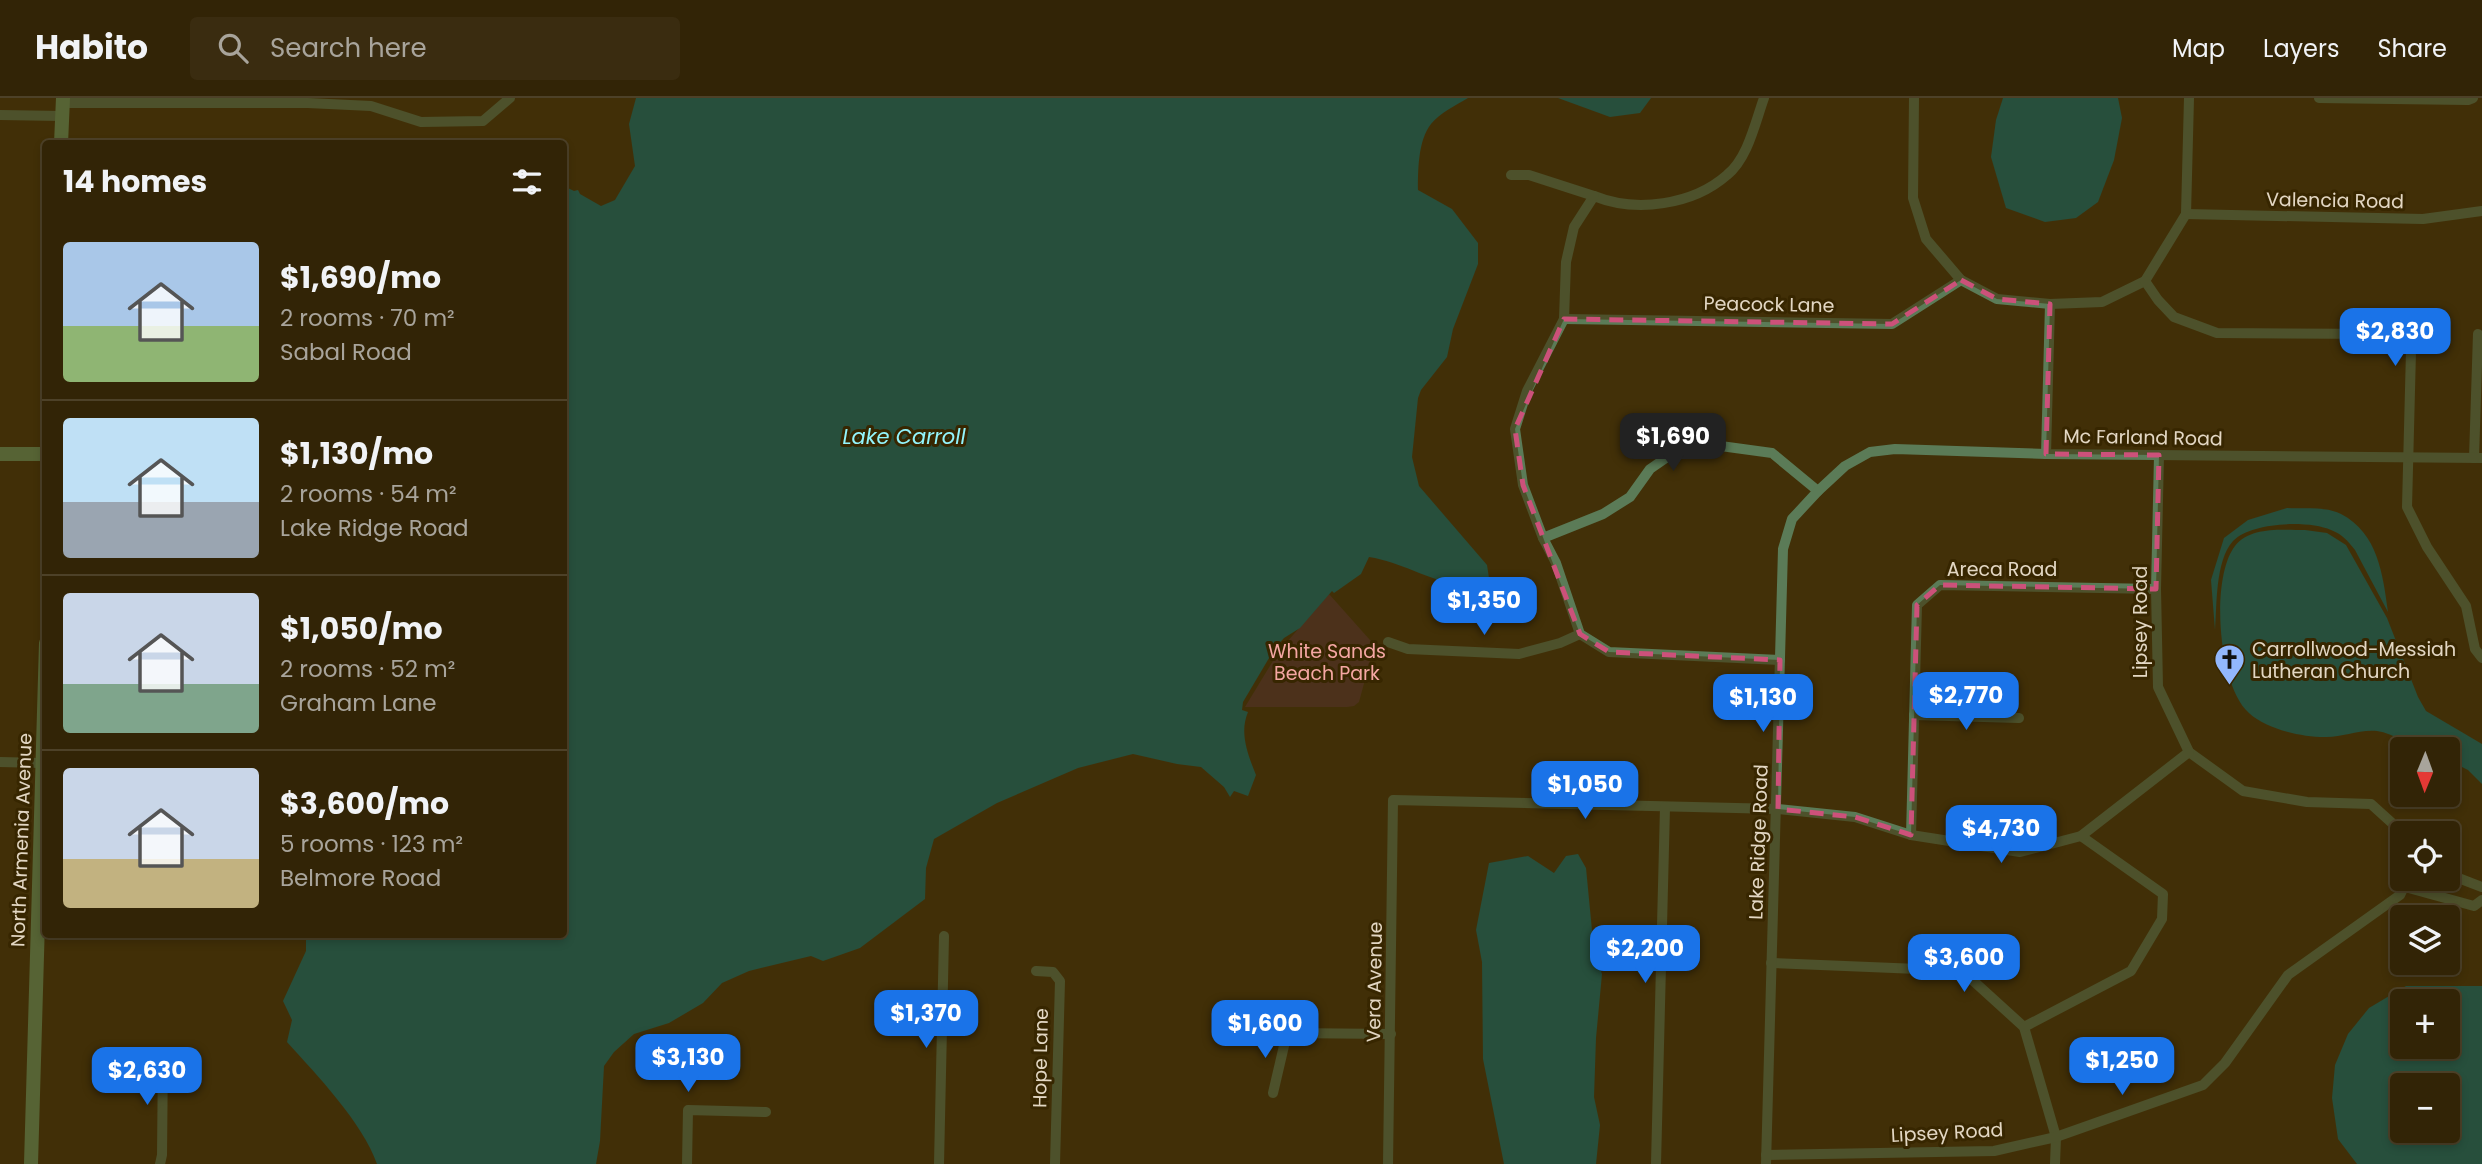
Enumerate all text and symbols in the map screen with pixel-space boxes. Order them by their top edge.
search box [190,17,680,80]
text: Habito [35,24,148,71]
icon: search [214,29,252,67]
text: Search here [270,30,427,66]
text: Map [2172,32,2225,65]
text: Layers [2263,32,2339,65]
text: Share [2377,32,2447,65]
text: 14 homes [63,160,207,203]
icon: filters [508,163,546,201]
street label: Valencia Road [2266,186,2404,215]
text: $1,690/mo [280,256,441,299]
icon: home [119,270,203,354]
street label: Peacock Lane [1703,290,1835,319]
text: 2 rooms · 70 m² [280,302,455,334]
pin: $2,830 [2338,308,2452,368]
text: $2,830 [2356,315,2434,347]
text: Sabal Road [280,336,412,368]
pin: $1,690 [1616,414,1730,473]
text: $1,690 [1636,420,1710,452]
water label: Lake Carroll [842,422,966,451]
street label: Mc Farland Road [2063,423,2223,452]
text: $1,130/mo [280,432,433,475]
icon: home [119,446,203,530]
text: 2 rooms · 54 m² [280,478,457,510]
text: Lake Ridge Road [280,512,469,544]
street label: Areca Road [1947,556,2057,583]
street label: Lipsey Road [2127,566,2154,678]
pin: $1,350 [1427,578,1541,637]
text: $1,350 [1447,584,1521,616]
text: $1,050/mo [280,607,443,650]
icon: home [119,621,203,705]
place label: Carrollwood-Messiah Lutheran Church [2252,636,2456,685]
park label: White Sands Beach Park [1268,638,1386,687]
church icon: Carrollwood-Messiah Lutheran Church [2212,643,2246,687]
text: 2 rooms · 52 m² [280,653,455,685]
pin: $2,770 [1909,672,2023,732]
pin: $1,130 [1706,674,1820,734]
text: $2,770 [1929,679,2003,711]
text: $1,130 [1729,681,1797,713]
text: Graham Lane [280,687,437,719]
street label: North Armenia Avenue [4,733,39,947]
north arrow [2390,737,2460,807]
map controls [2390,737,2460,1143]
pin: $1,050 [1528,762,1642,821]
street label: Lake Ridge Road [1742,764,1775,920]
text: $1,050 [1547,768,1623,800]
text: $3,600/mo [280,782,449,825]
icon: home [119,796,203,880]
pin: $4,730 [1944,806,2058,865]
text: $4,730 [1962,812,2040,844]
button: locate [2390,821,2460,891]
text: 5 rooms · 123 m² [280,828,463,860]
text: Belmore Road [280,862,441,894]
button: layers [2390,905,2460,975]
street label: Vera Avenue [1360,921,1389,1043]
pin: $2,200 [1588,926,1702,985]
text: $2,200 [1606,932,1684,964]
pin: $3,600 [1907,934,2021,994]
text: $3,600 [1924,941,2004,973]
button: + [2390,989,2460,1059]
pin: $1,370 [869,990,983,1050]
text: $1,370 [890,997,962,1029]
pin: $1,600 [1208,1000,1322,1060]
text: $1,600 [1227,1007,1303,1039]
street label: Hope Lane [1026,1008,1055,1108]
pin: $3,130 [631,1034,745,1094]
pin: $1,250 [2065,1038,2179,1097]
text: $3,130 [651,1041,725,1073]
text: $1,250 [2085,1044,2159,1076]
pin: $2,630 [90,1048,204,1107]
text: $2,630 [108,1054,186,1086]
button: − [2390,1073,2460,1143]
street label: Lipsey Road [1890,1116,2004,1149]

